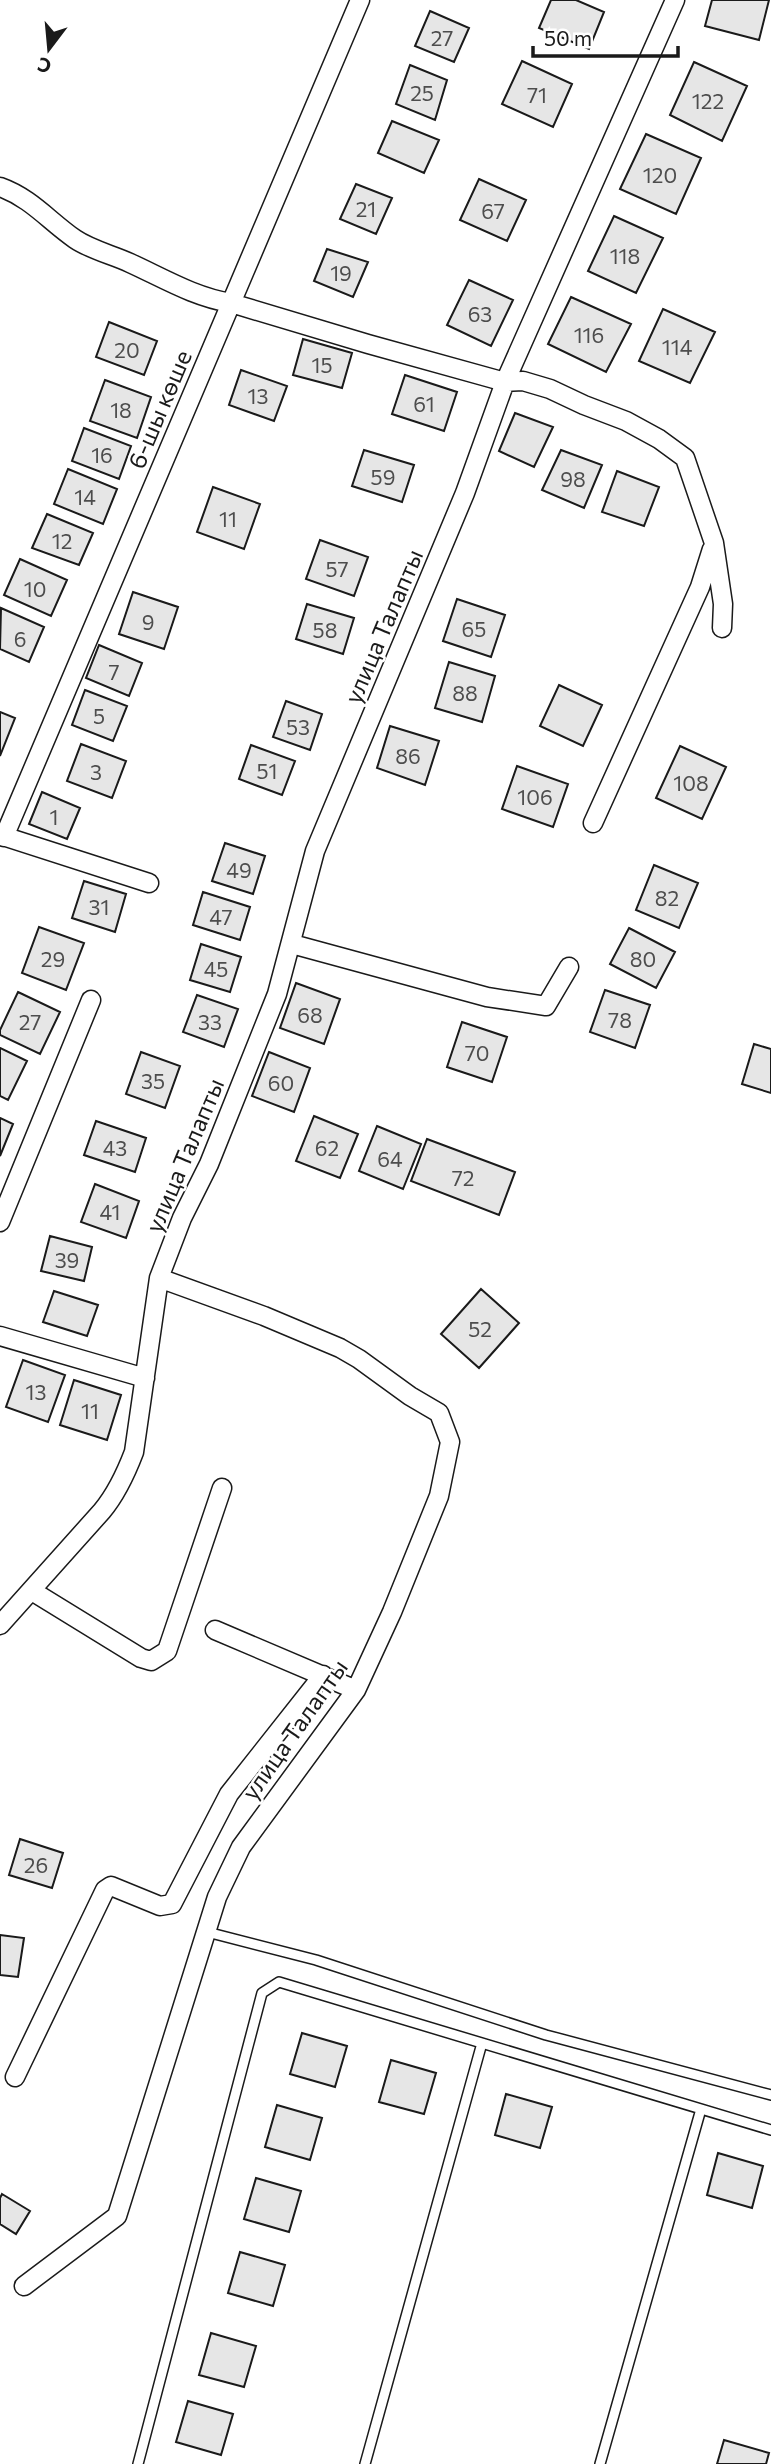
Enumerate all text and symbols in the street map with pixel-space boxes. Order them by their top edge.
north arrow [14,14,84,84]
scale bar [533,14,678,58]
house number: 27 [431,25,453,50]
text: 50 m [544,25,592,50]
text: С [35,53,54,79]
house number: 25 [410,80,434,105]
house number: 71 [527,82,547,107]
house number: 122 [692,88,724,113]
house number: 120 [643,162,677,187]
house number: 21 [356,196,376,221]
house number: 67 [481,198,505,223]
house number: 118 [610,243,640,268]
house number: 19 [330,260,352,285]
house number: 63 [468,301,492,326]
house number: 116 [574,322,604,347]
house number: 114 [662,334,693,359]
house number: 20 [114,337,140,362]
street label: 6-шы көше [121,345,197,473]
house number: 15 [311,352,333,377]
house number: 13 [248,383,268,408]
house number: 61 [413,391,435,416]
house number: 18 [110,397,132,422]
house number: 16 [91,442,113,467]
house number: 59 [371,464,395,489]
house number: 98 [560,466,586,491]
house number: 14 [74,484,96,509]
house number: 11 [219,506,237,531]
house number: 12 [52,528,72,553]
street label: улица Талапты [337,545,429,707]
house number: 57 [325,556,349,581]
house number: 10 [24,576,46,601]
house number: 9 [142,609,154,634]
house number: 65 [462,616,486,641]
house number: 58 [313,617,337,642]
house number: 6 [14,626,26,651]
house number: 7 [108,659,120,684]
house number: 88 [452,680,478,705]
house number: 5 [93,703,105,728]
house number: 53 [286,714,310,739]
house number: 86 [395,743,421,768]
house number: 51 [256,758,278,783]
house number: 3 [90,759,102,784]
house number: 108 [673,770,709,795]
house number: 106 [517,784,553,809]
house number: 1 [50,804,58,829]
house number: 49 [226,857,252,882]
house number: 82 [655,885,679,910]
house number: 31 [89,894,109,919]
house number: 47 [209,904,233,929]
house number: 29 [41,946,65,971]
house number: 80 [630,946,656,971]
house number: 45 [204,956,228,981]
house number: 68 [297,1002,323,1027]
house number: 78 [608,1007,632,1032]
house number: 27 [19,1009,41,1034]
house number: 33 [198,1009,222,1034]
house number: 70 [465,1040,489,1065]
house number: 35 [141,1068,165,1093]
house number: 60 [268,1070,294,1095]
street label: улица Талапты [138,1074,230,1236]
house number: 43 [103,1135,127,1160]
house number: 62 [315,1135,339,1160]
house number: 64 [377,1146,403,1171]
house number: 72 [452,1165,474,1190]
house number: 41 [100,1199,120,1224]
house number: 39 [55,1247,79,1272]
house number: 52 [468,1316,492,1341]
house number: 13 [26,1379,46,1404]
house number: 11 [81,1398,99,1423]
street label: улица Талапты [235,1653,353,1805]
house number: 26 [24,1852,48,1877]

